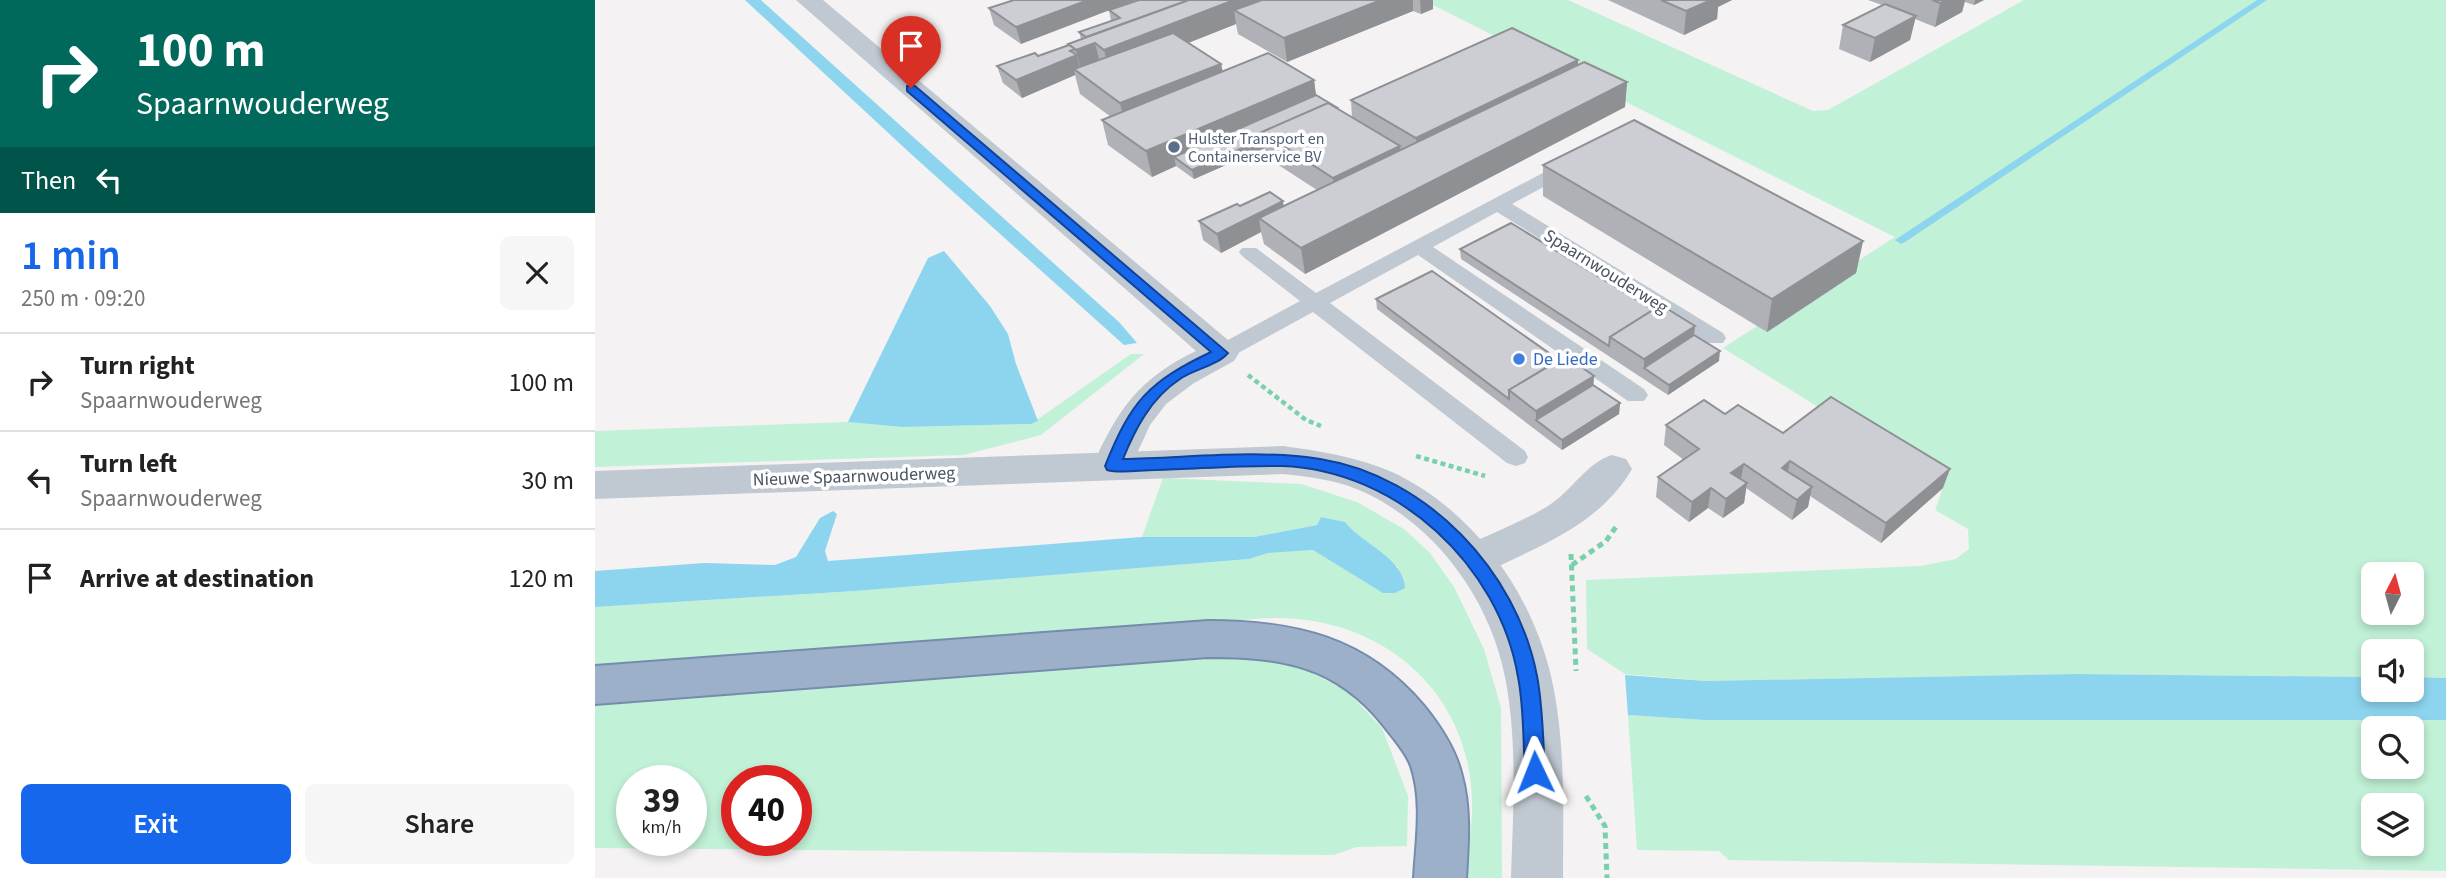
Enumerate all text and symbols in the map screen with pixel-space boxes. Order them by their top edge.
text: 100 m [136,16,265,86]
pin [881,16,941,88]
icon: arrive [892,27,930,65]
icon: right [21,28,112,119]
text: Spaarnwouderweg [136,81,389,127]
place label: Hulster Transport en Containerservice BV [1188,128,1324,168]
marker: Hulster Transport en Containerservice BV [1166,139,1182,155]
icon: left [90,161,128,199]
text: Then [21,162,76,199]
street label: Spaarnwouderweg [1539,223,1673,320]
text: 1 min [21,226,121,286]
button: close [500,236,574,310]
text: 250 m · 09:20 [21,282,145,315]
text: Turn right [80,347,195,384]
place label: De Liede [1533,347,1598,372]
marker: De Liede [1511,351,1527,367]
icon: right [21,363,59,401]
text: 100 m [508,364,574,401]
text: Spaarnwouderweg [80,384,262,417]
text: Turn left [80,445,177,482]
street label: Nieuwe Spaarnwouderweg [752,460,956,493]
icon: left [21,461,59,499]
text: 30 m [521,462,574,499]
text: Spaarnwouderweg [80,482,262,515]
icon: arrive [21,559,59,597]
text: Arrive at destination [80,560,314,597]
text: 120 m [508,560,574,597]
north arrow [2361,562,2424,625]
map controls [2361,562,2424,856]
button: sound [2361,639,2424,702]
button: search [2361,716,2424,779]
position arrow [1498,735,1572,809]
speed limit sign: 40 [721,765,812,856]
text: 39 [643,776,680,826]
button: Exit [21,784,291,864]
button: Share [305,784,574,864]
button: layers [2361,793,2424,856]
text: km/h [642,815,681,840]

